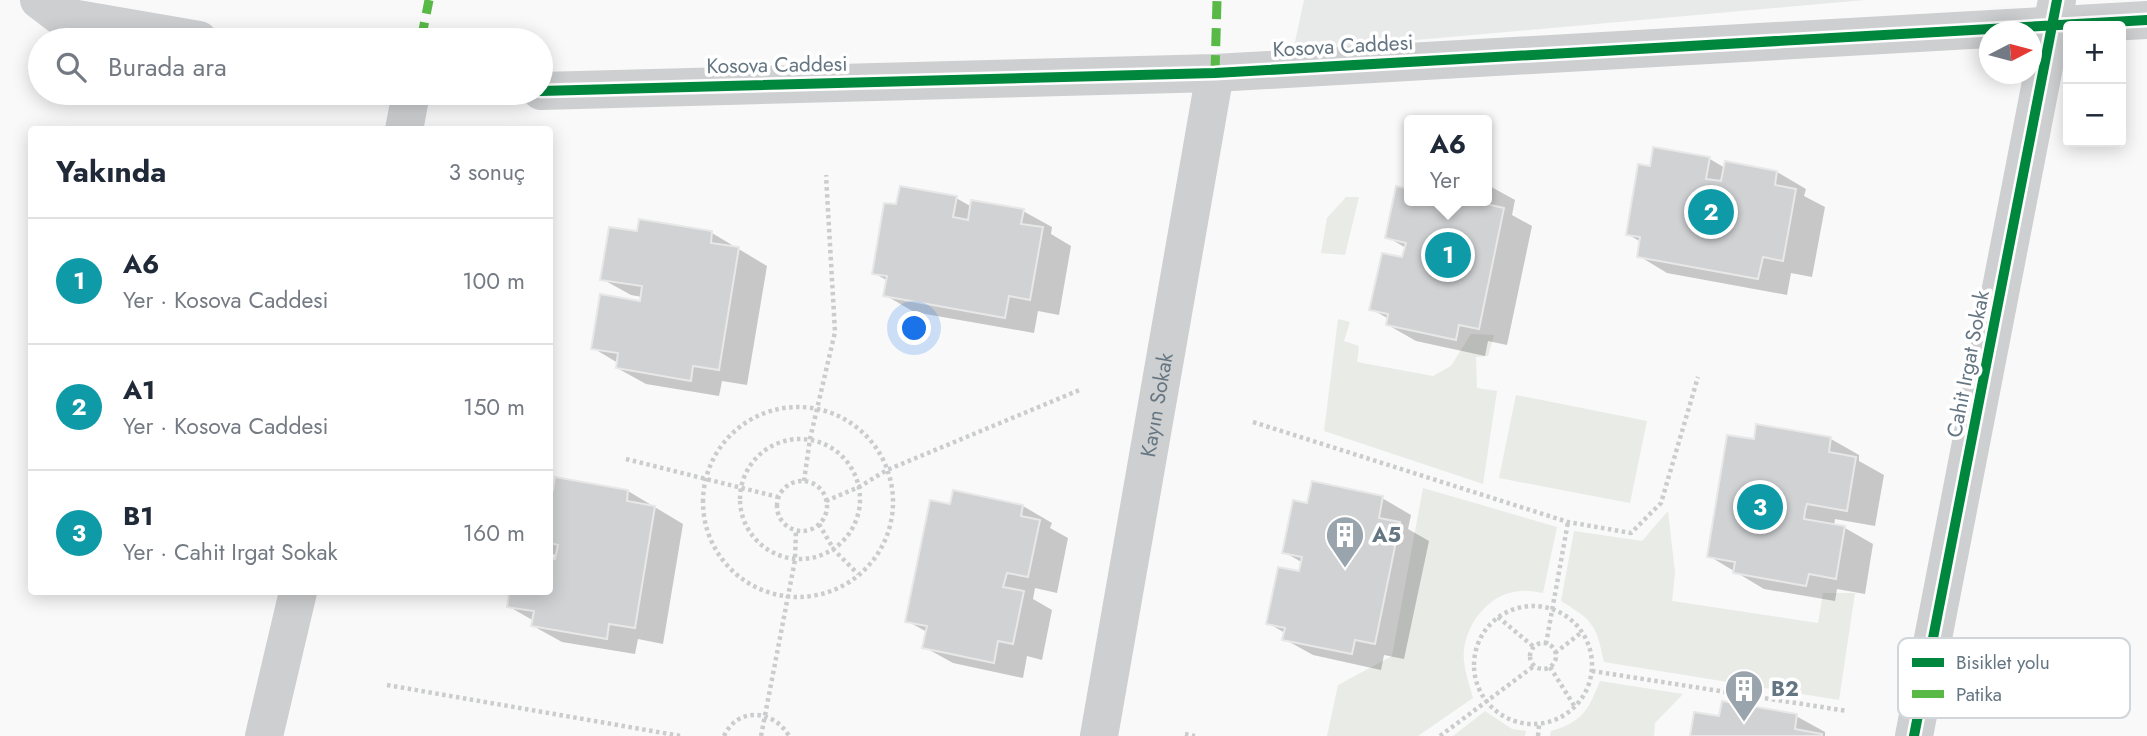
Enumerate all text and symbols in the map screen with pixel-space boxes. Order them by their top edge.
north arrow [1979,21,2042,84]
map controls [2063,21,2126,147]
button: + [2063,21,2126,84]
street label: Kosova Caddesi [1272,27,1414,65]
search box [28,28,553,105]
icon: search [52,48,90,86]
text: Burada ara [108,48,227,86]
street label: Kosova Caddesi [706,49,848,81]
button: − [2063,84,2126,147]
popup [1404,115,1492,206]
text: A6 [1430,125,1466,163]
text: Yakında [56,150,167,193]
text: 3 sonuç [449,155,525,189]
text: Yer [1430,163,1460,197]
pin: 2 [1688,186,1734,238]
pin: 1 [1425,229,1471,281]
text: A6 [123,245,160,283]
text: 1 [73,264,85,298]
text: 100 m [462,264,525,298]
text: Yer · Kosova Caddesi [123,283,329,317]
street label: Cahit Irgat Sokak [1939,287,1997,440]
your location [897,311,931,345]
street label: Kayın Sokak [1133,350,1181,460]
text: A1 [123,371,155,409]
text: 2 [71,390,87,424]
text: 150 m [463,390,525,424]
text: Yer · Kosova Caddesi [123,409,329,443]
pin: 3 [1737,481,1783,533]
text: B1 [123,497,154,535]
building icon: A5 [1324,514,1366,569]
text: 3 [72,516,86,550]
text: 160 m [463,516,525,550]
place label: A5 [1371,520,1401,550]
text: Yer · Cahit Irgat Sokak [123,535,338,569]
legend [1898,638,2130,718]
text: Bisiklet yolu [1956,649,2050,676]
building icon: B2 [1723,668,1765,723]
place label: B2 [1771,674,1799,704]
text: Patika [1956,681,2002,708]

